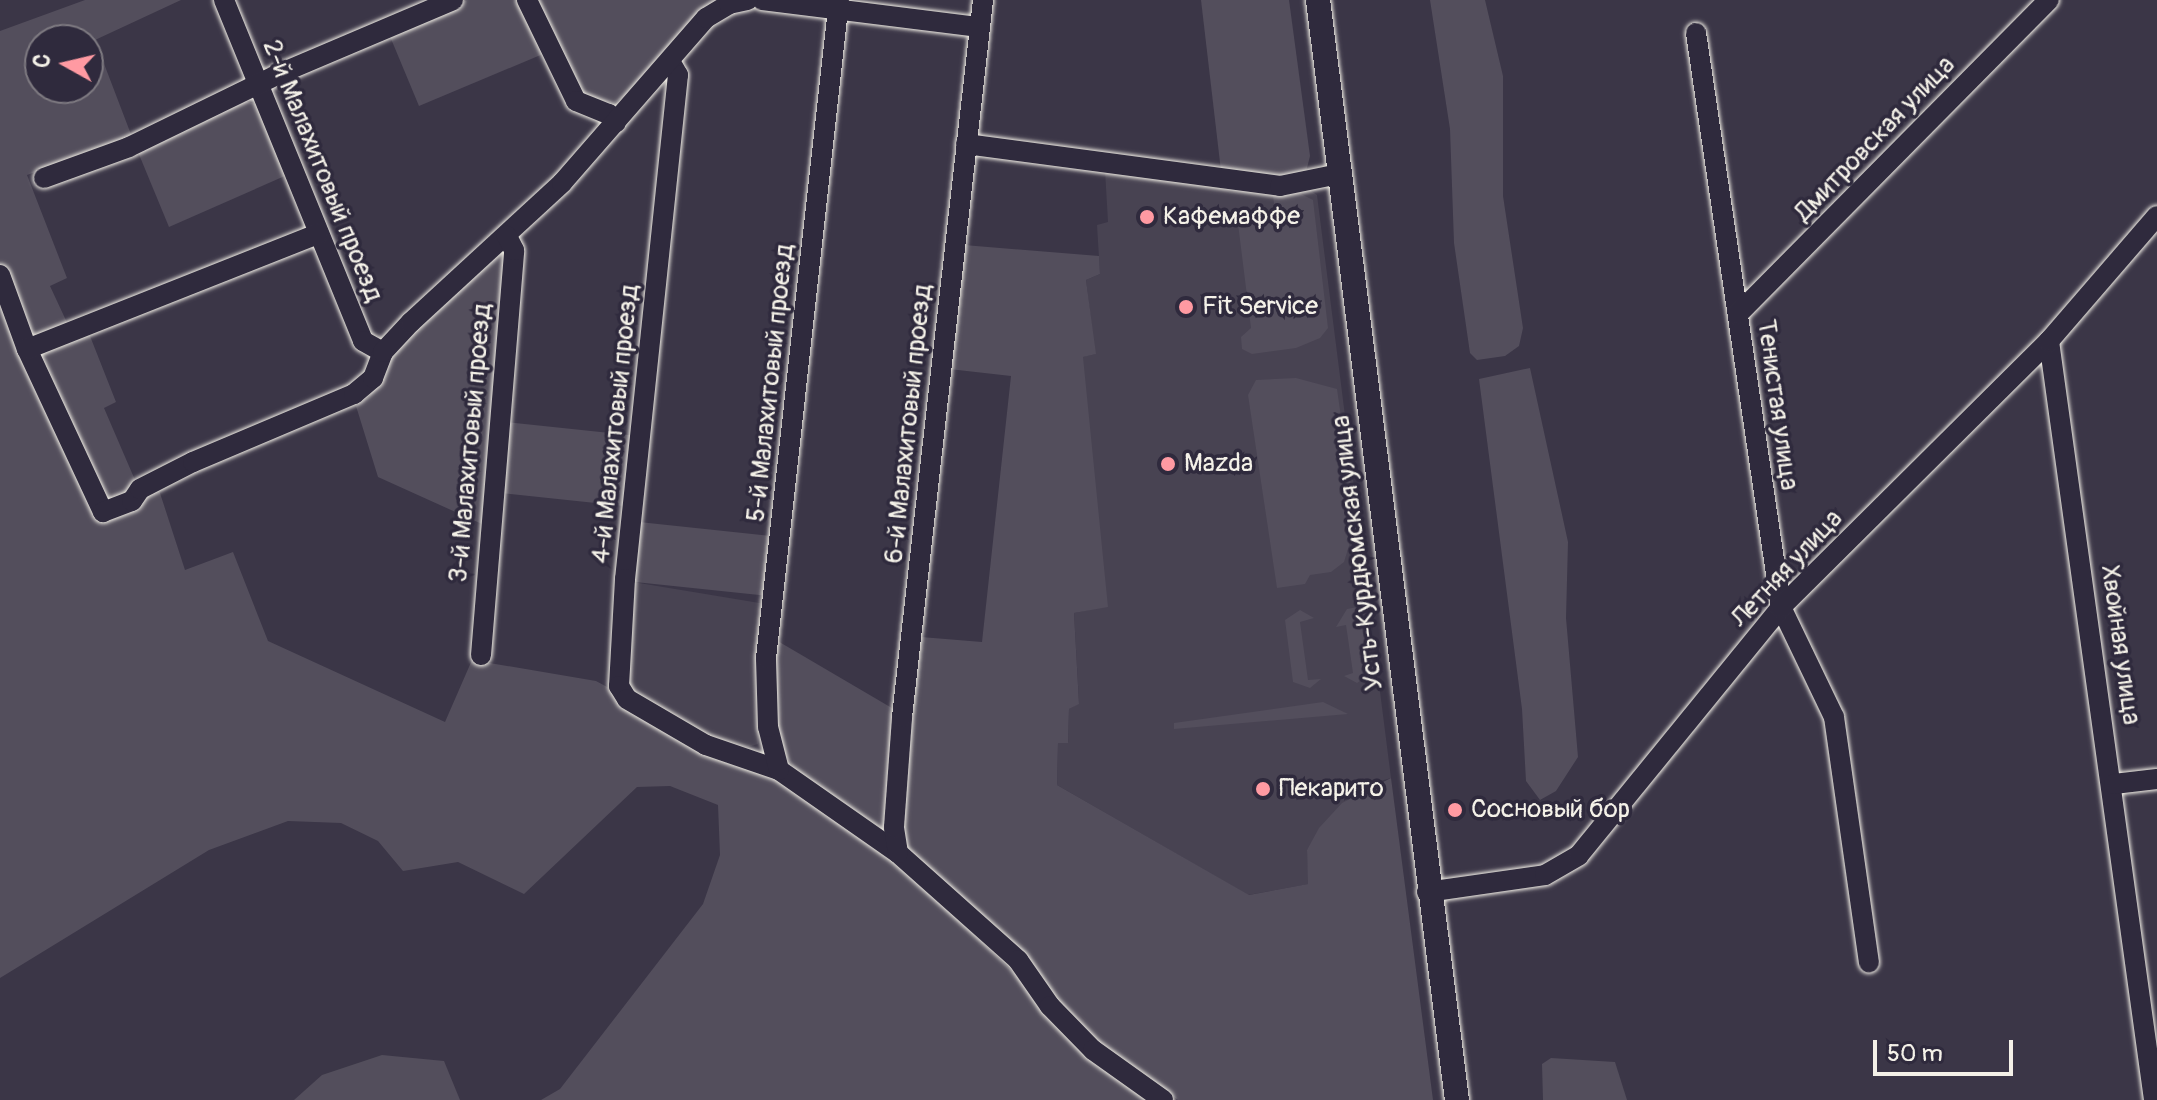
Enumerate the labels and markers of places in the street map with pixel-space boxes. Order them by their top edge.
place label: Кафемаффе [1163,201,1300,233]
marker: Кафемаффе [1138,208,1156,226]
place label: Fit Service [1202,291,1318,323]
marker: Fit Service [1177,298,1195,316]
place label: Mazda [1184,448,1253,480]
marker: Mazda [1159,455,1177,473]
place label: Пекарито [1279,773,1384,805]
marker: Пекарито [1254,780,1272,798]
place label: Сосновый бор [1471,794,1630,826]
marker: Сосновый бор [1446,801,1464,819]

